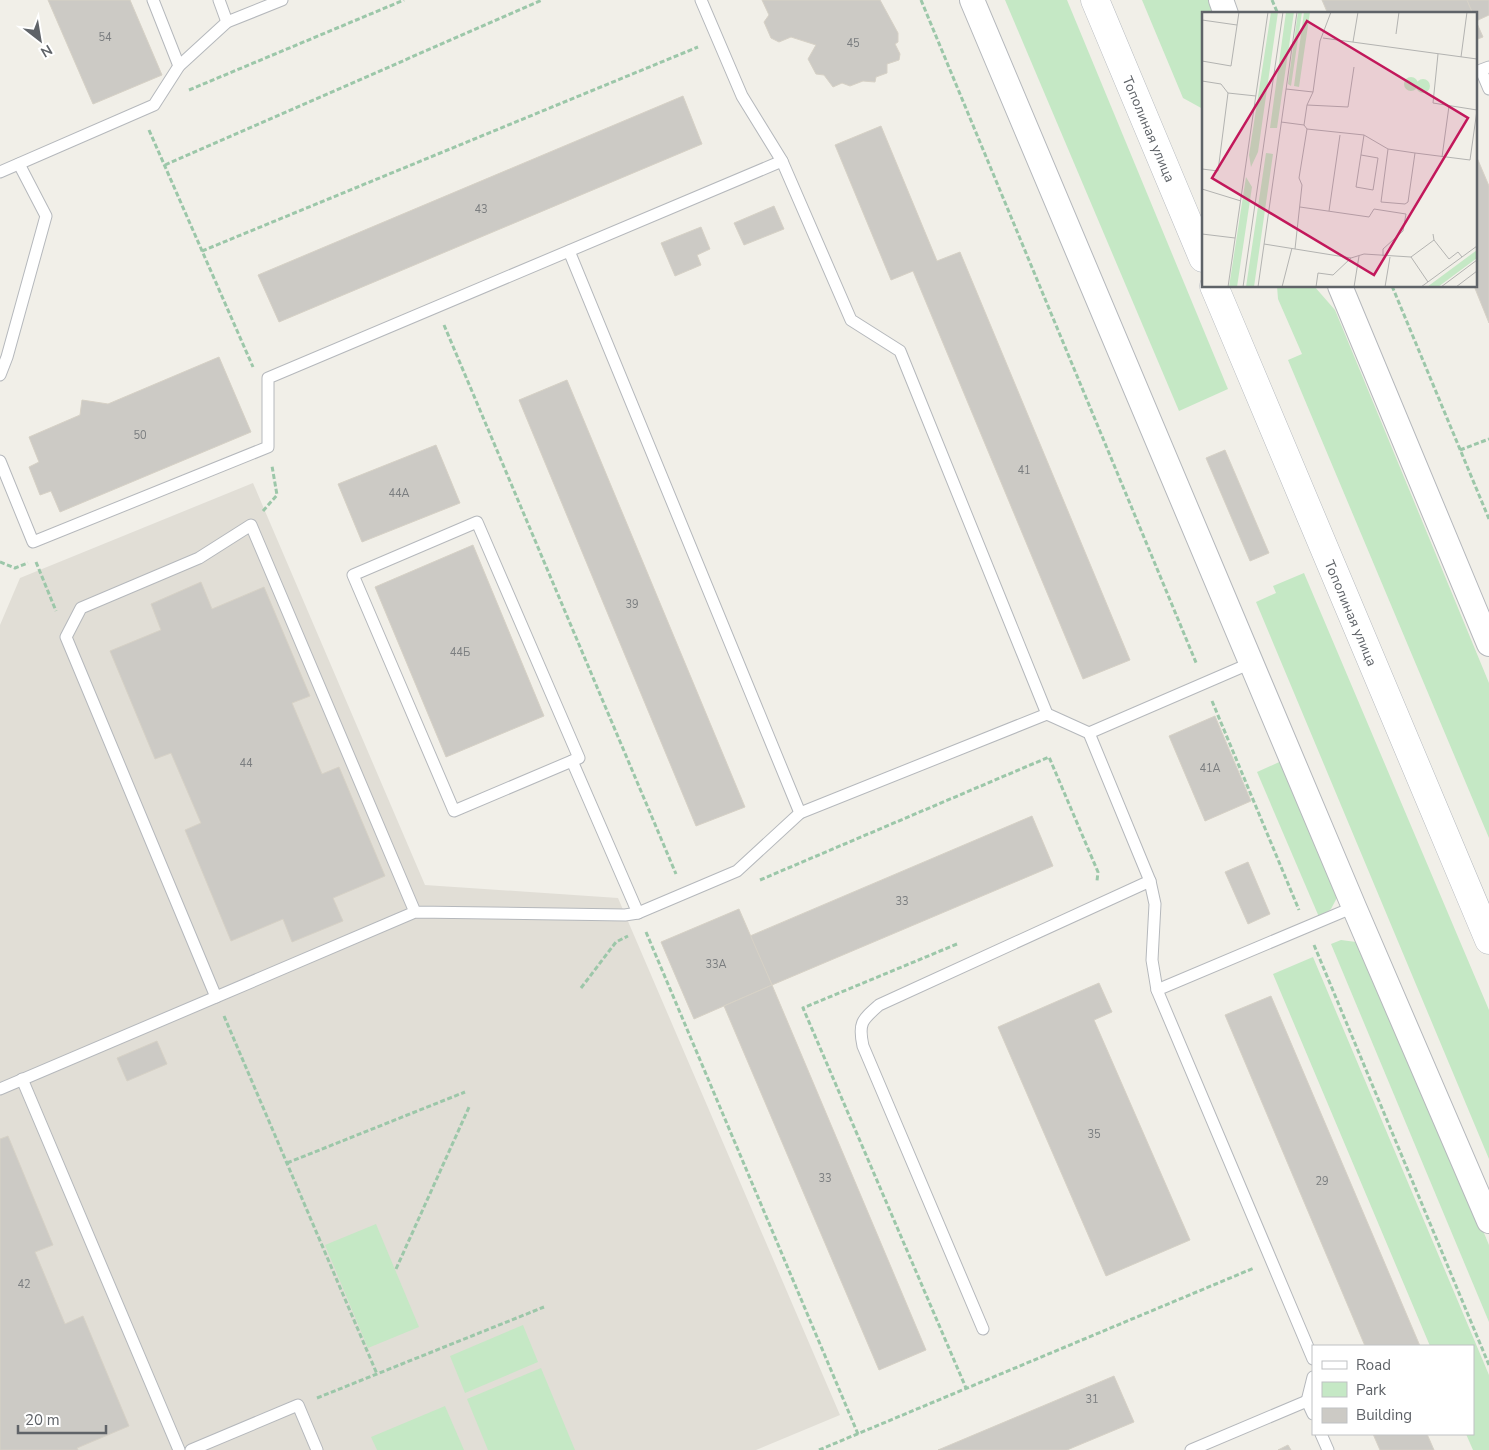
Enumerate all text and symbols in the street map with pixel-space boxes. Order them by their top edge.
inset map [1202,12,1476,288]
north arrow [15,15,65,65]
house number: 54 [98,30,112,45]
house number: 45 [846,36,860,51]
text: N [37,40,56,62]
street label: Тополиная улица [1118,73,1179,185]
house number: 43 [474,202,488,217]
house number: 50 [133,428,147,443]
house number: 41 [1017,463,1031,478]
house number: 44А [388,486,410,501]
street label: Тополиная улица [1320,557,1381,669]
house number: 39 [625,597,639,612]
house number: 44Б [450,645,470,660]
house number: 44 [239,756,253,771]
house number: 41А [1199,761,1221,776]
house number: 33 [895,894,909,909]
house number: 33А [705,957,727,972]
house number: 35 [1087,1127,1101,1142]
house number: 33 [818,1171,832,1186]
house number: 29 [1315,1174,1329,1189]
house number: 42 [17,1277,31,1292]
legend [1312,1345,1474,1435]
text: Road [1356,1355,1391,1375]
text: Park [1356,1380,1386,1400]
house number: 31 [1085,1392,1099,1407]
scale bar [18,1402,105,1434]
text: Building [1356,1405,1412,1425]
text: 20 m [25,1410,60,1430]

